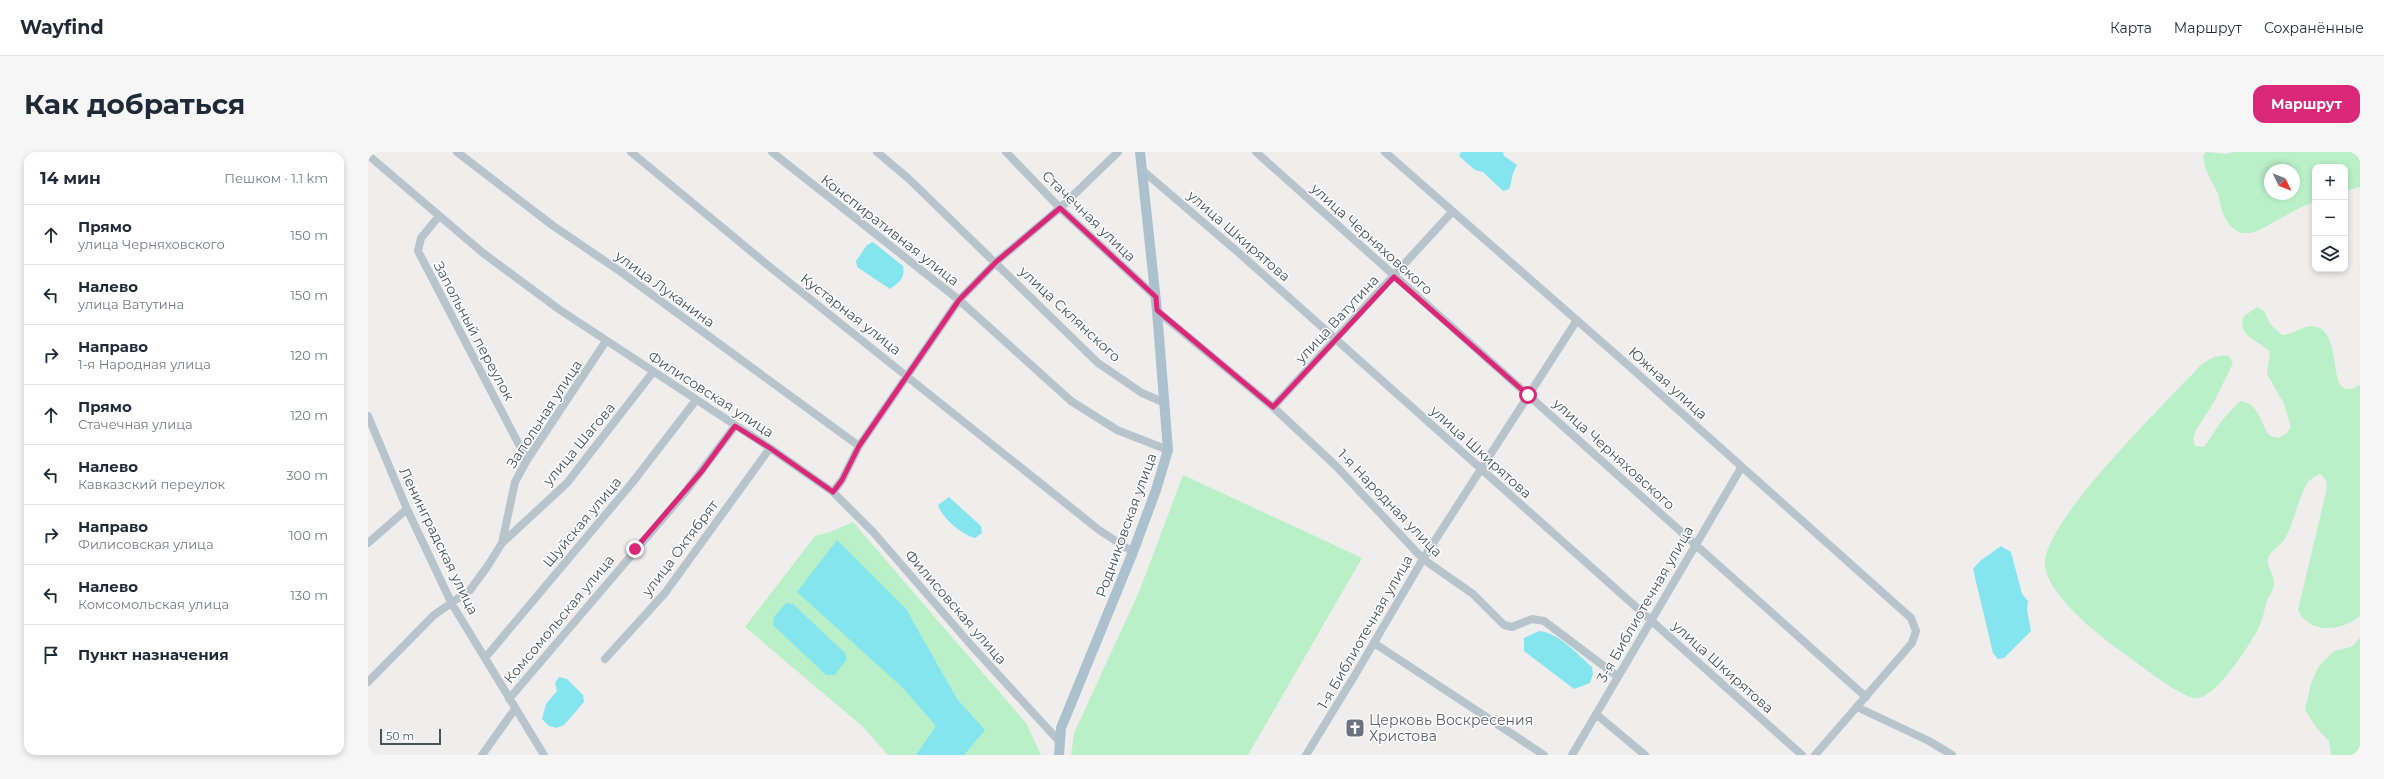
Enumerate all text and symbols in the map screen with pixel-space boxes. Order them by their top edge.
text: Wayfind [20,16,104,39]
text: Карта [2110,19,2152,37]
text: Маршрут [2174,19,2242,37]
text: Сохранённые [2264,19,2364,37]
button: Маршрут [2253,85,2360,123]
text: Как добраться [24,87,245,121]
north arrow [2264,164,2300,200]
map controls [2312,164,2348,272]
button: + [2312,164,2348,200]
street label: Стачечная улица [1038,167,1140,265]
text: 14 мин [40,168,101,188]
text: Пешком · 1.1 km [224,170,328,186]
street label: Конспиративная улица [817,170,963,290]
street label: улица Черняховского [1307,179,1437,299]
street label: улица Шкирятова [1183,186,1294,285]
button: − [2312,200,2348,236]
text: Прямо [78,217,132,236]
icon: ahead [40,224,62,246]
text: 150 m [290,227,328,243]
text: улица Черняховского [78,236,225,252]
button: layers [2312,236,2348,272]
street label: улица Луканина [611,246,718,331]
street label: Запольный переулок [430,258,518,404]
street label: улица Склянского [1015,262,1125,366]
street label: Кустарная улица [797,269,905,359]
street label: улица Ватутина [1291,271,1383,368]
text: Налево [78,277,138,296]
icon: left [40,284,62,306]
text: 150 m [290,287,328,303]
text: улица Ватутина [78,296,184,312]
text: Направо [78,337,148,356]
street label: Южная улица [1625,343,1711,423]
icon: right [40,344,62,366]
text: 120 m [290,347,328,363]
street label: Филисовская улица [645,347,777,441]
text: 1-я Народная улица [78,356,211,372]
street label: Запольная улица [502,357,586,471]
route start [1519,386,1537,404]
street label: улица Черняховского [1549,394,1679,514]
text: Прямо [78,397,132,416]
street label: улица Шагова [538,399,619,490]
street label: улица Шкирятова [1426,401,1535,502]
icon: ahead [40,404,62,426]
text: 120 m [290,407,328,423]
text: Стачечная улица [78,416,193,432]
street label: 1-я Народная улица [1334,445,1446,561]
street label: Родниковская улица [1092,450,1160,600]
text: Налево [78,457,138,476]
icon: left [40,464,62,486]
street label: Ленинградская улица [395,464,483,618]
text: 300 m [286,467,328,483]
street label: Шуйская улица [539,473,625,571]
text: Кавказский переулок [78,476,225,492]
street label: улица Октябрят [637,496,722,601]
text: Направо [78,517,148,536]
street label: 3-я Библиотечная улица [1593,522,1697,686]
icon: right [40,524,62,546]
text: 100 m [289,527,328,543]
text: Филисовская улица [78,536,214,552]
route end [626,540,644,558]
street label: Филисовская улица [901,546,1011,668]
street label: Комсомольская улица [500,551,618,687]
street label: 1-я Библиотечная улица [1313,552,1417,712]
text: Налево [78,577,138,596]
icon: left [40,584,62,606]
text: 130 m [290,587,328,603]
text: Комсомольская улица [78,596,229,612]
street label: улица Шкирятова [1668,616,1777,717]
icon: arrive [40,644,62,666]
text: Пункт назначения [78,645,229,664]
place label: Церковь Воскресения Христова [1369,711,1533,745]
church icon: Церковь Воскресения Христова [1344,717,1366,739]
scale bar [380,727,441,746]
text: 50 m [386,729,414,743]

